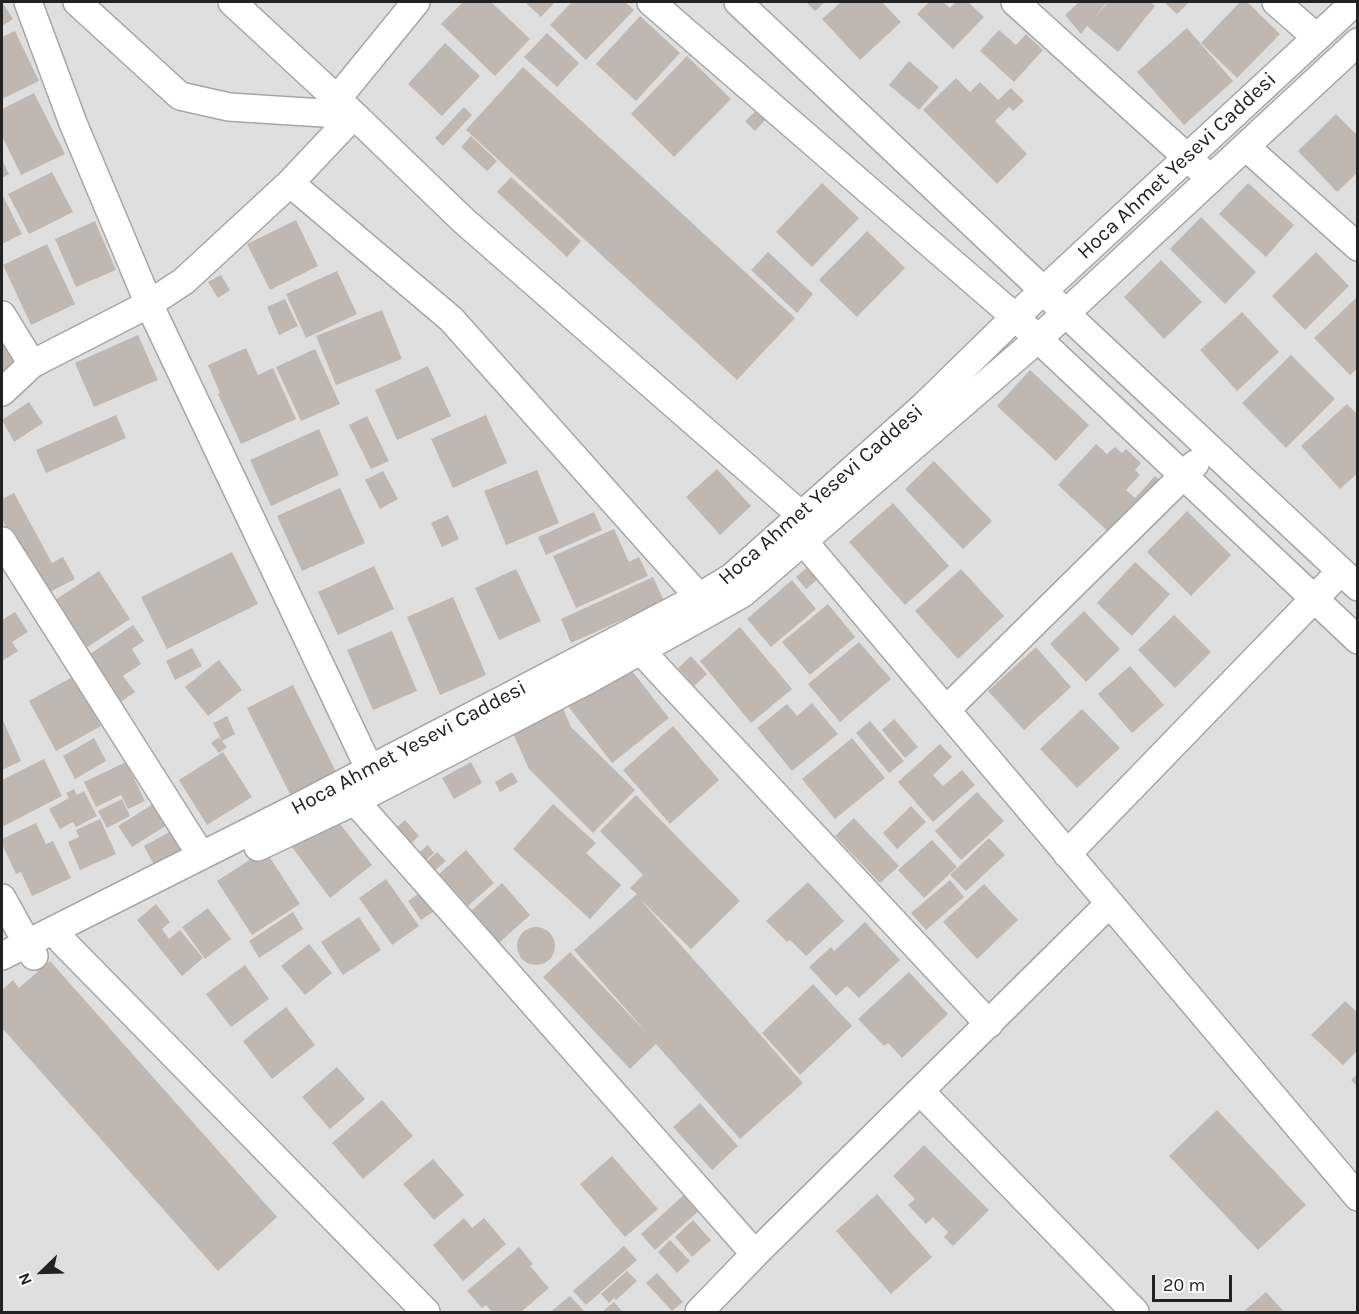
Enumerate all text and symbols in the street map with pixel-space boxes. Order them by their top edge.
street label: Hoca Ahmet Yesevi Caddesi [1072,67,1282,265]
street label: Hoca Ahmet Yesevi Caddesi [714,399,928,591]
street label: Hoca Ahmet Yesevi Caddesi [287,675,531,821]
north arrow [12,1242,72,1302]
scale bar [1155,1263,1234,1301]
text: N [14,1270,36,1288]
text: 20 m [1163,1274,1205,1296]

